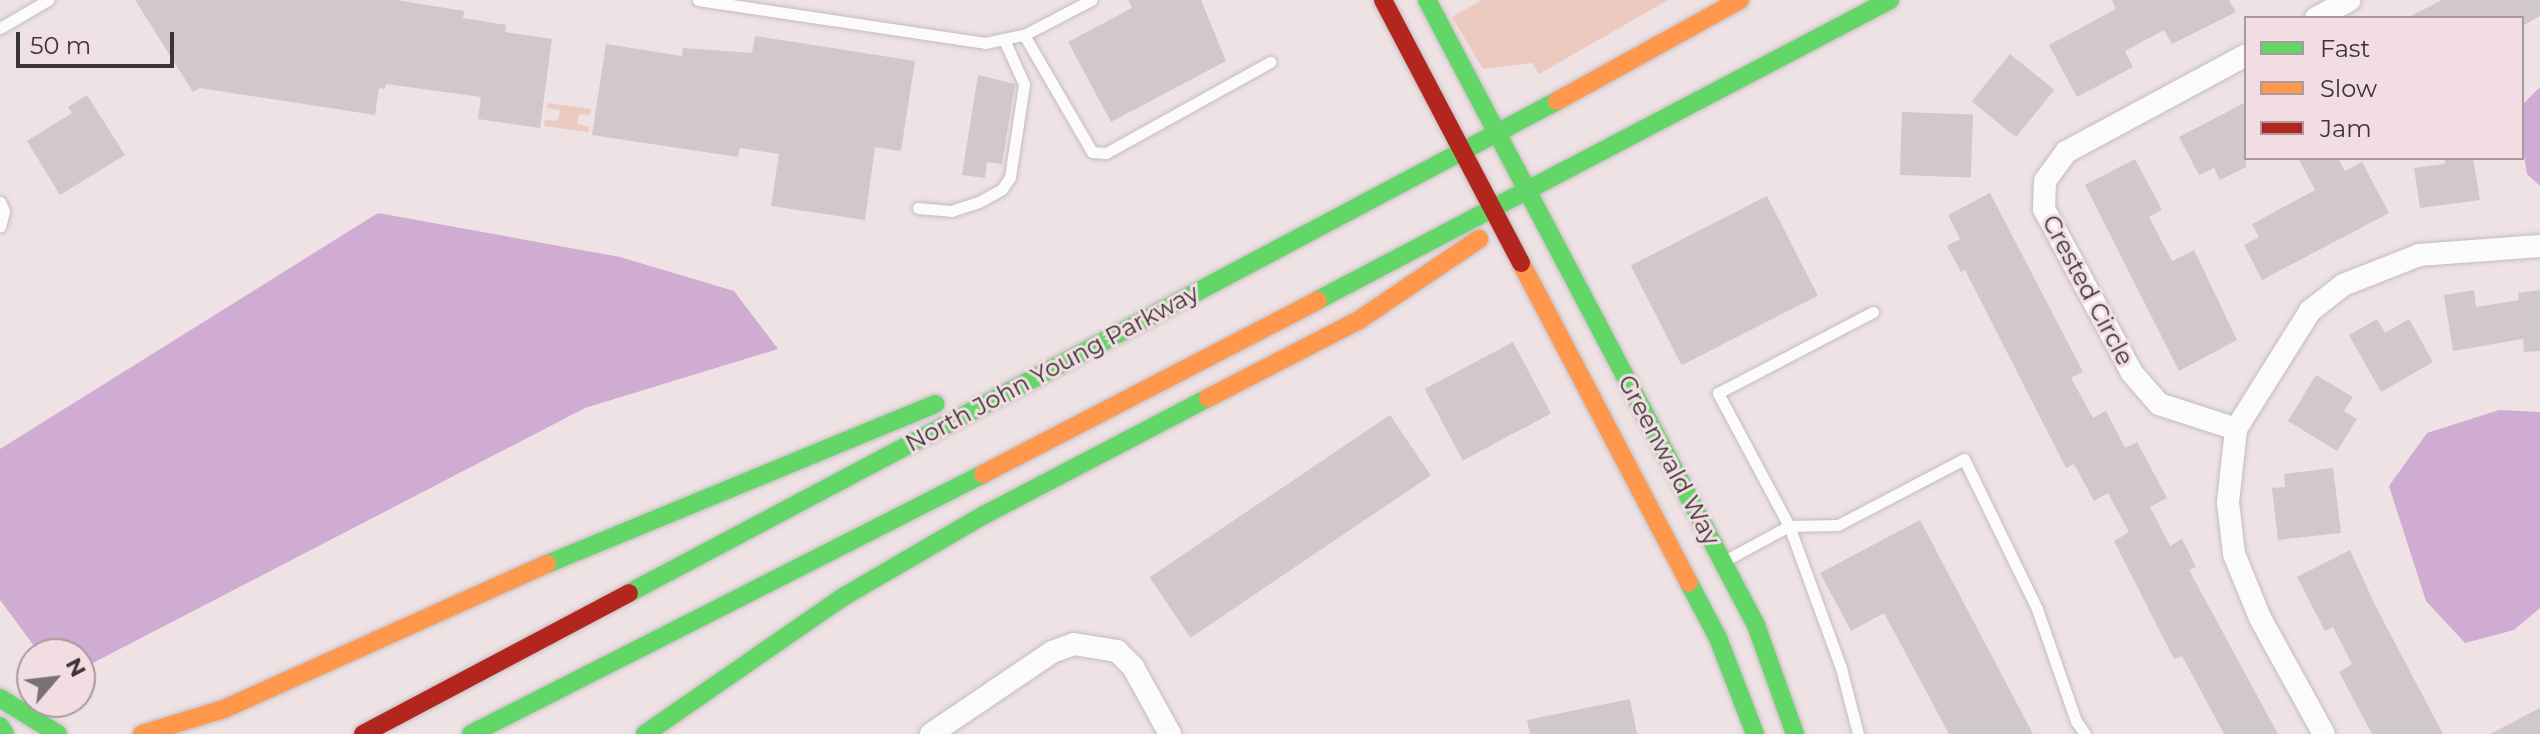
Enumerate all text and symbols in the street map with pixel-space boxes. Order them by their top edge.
scale bar [20,16,178,66]
legend [2244,16,2524,160]
text: 50 m [30,31,91,60]
text: Fast [2320,34,2370,63]
text: Slow [2320,74,2377,103]
text: Jam [2320,114,2372,143]
street label: Crested Circle [2036,210,2140,370]
street label: North John Young Parkway [900,278,1204,458]
street label: Greenwald Way [1612,370,1726,550]
north arrow [16,638,96,718]
text: N [60,653,92,682]

